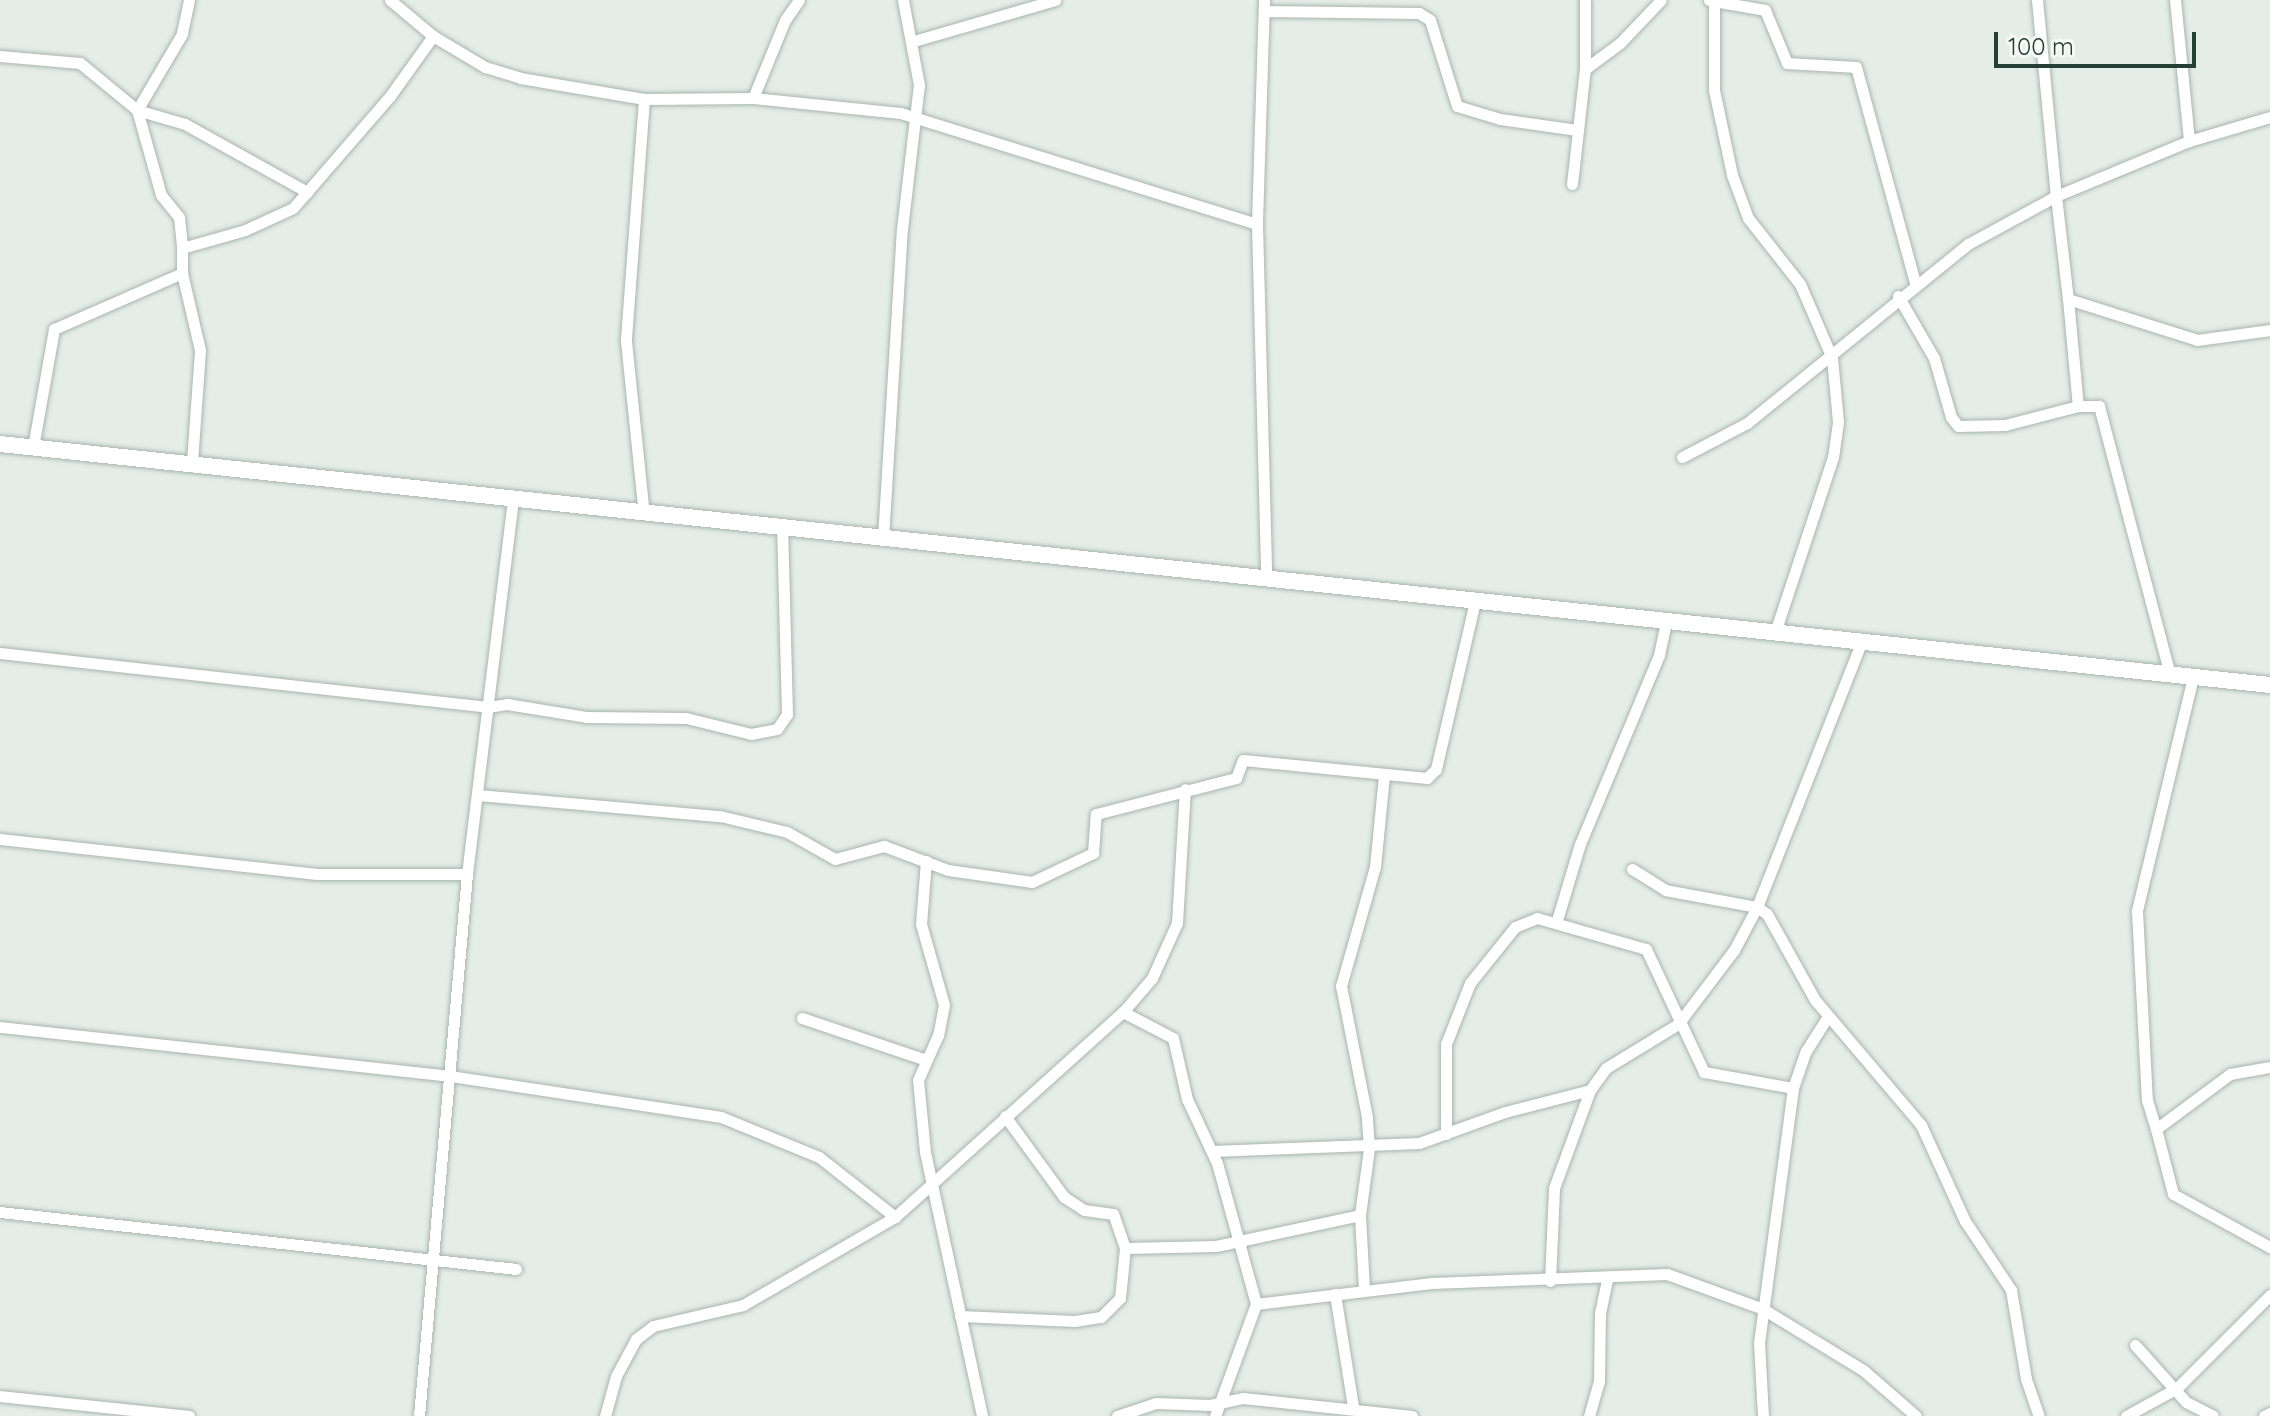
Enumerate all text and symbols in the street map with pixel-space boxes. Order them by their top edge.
scale bar [1998,16,2200,66]
text: 100 m [2008,31,2074,61]

